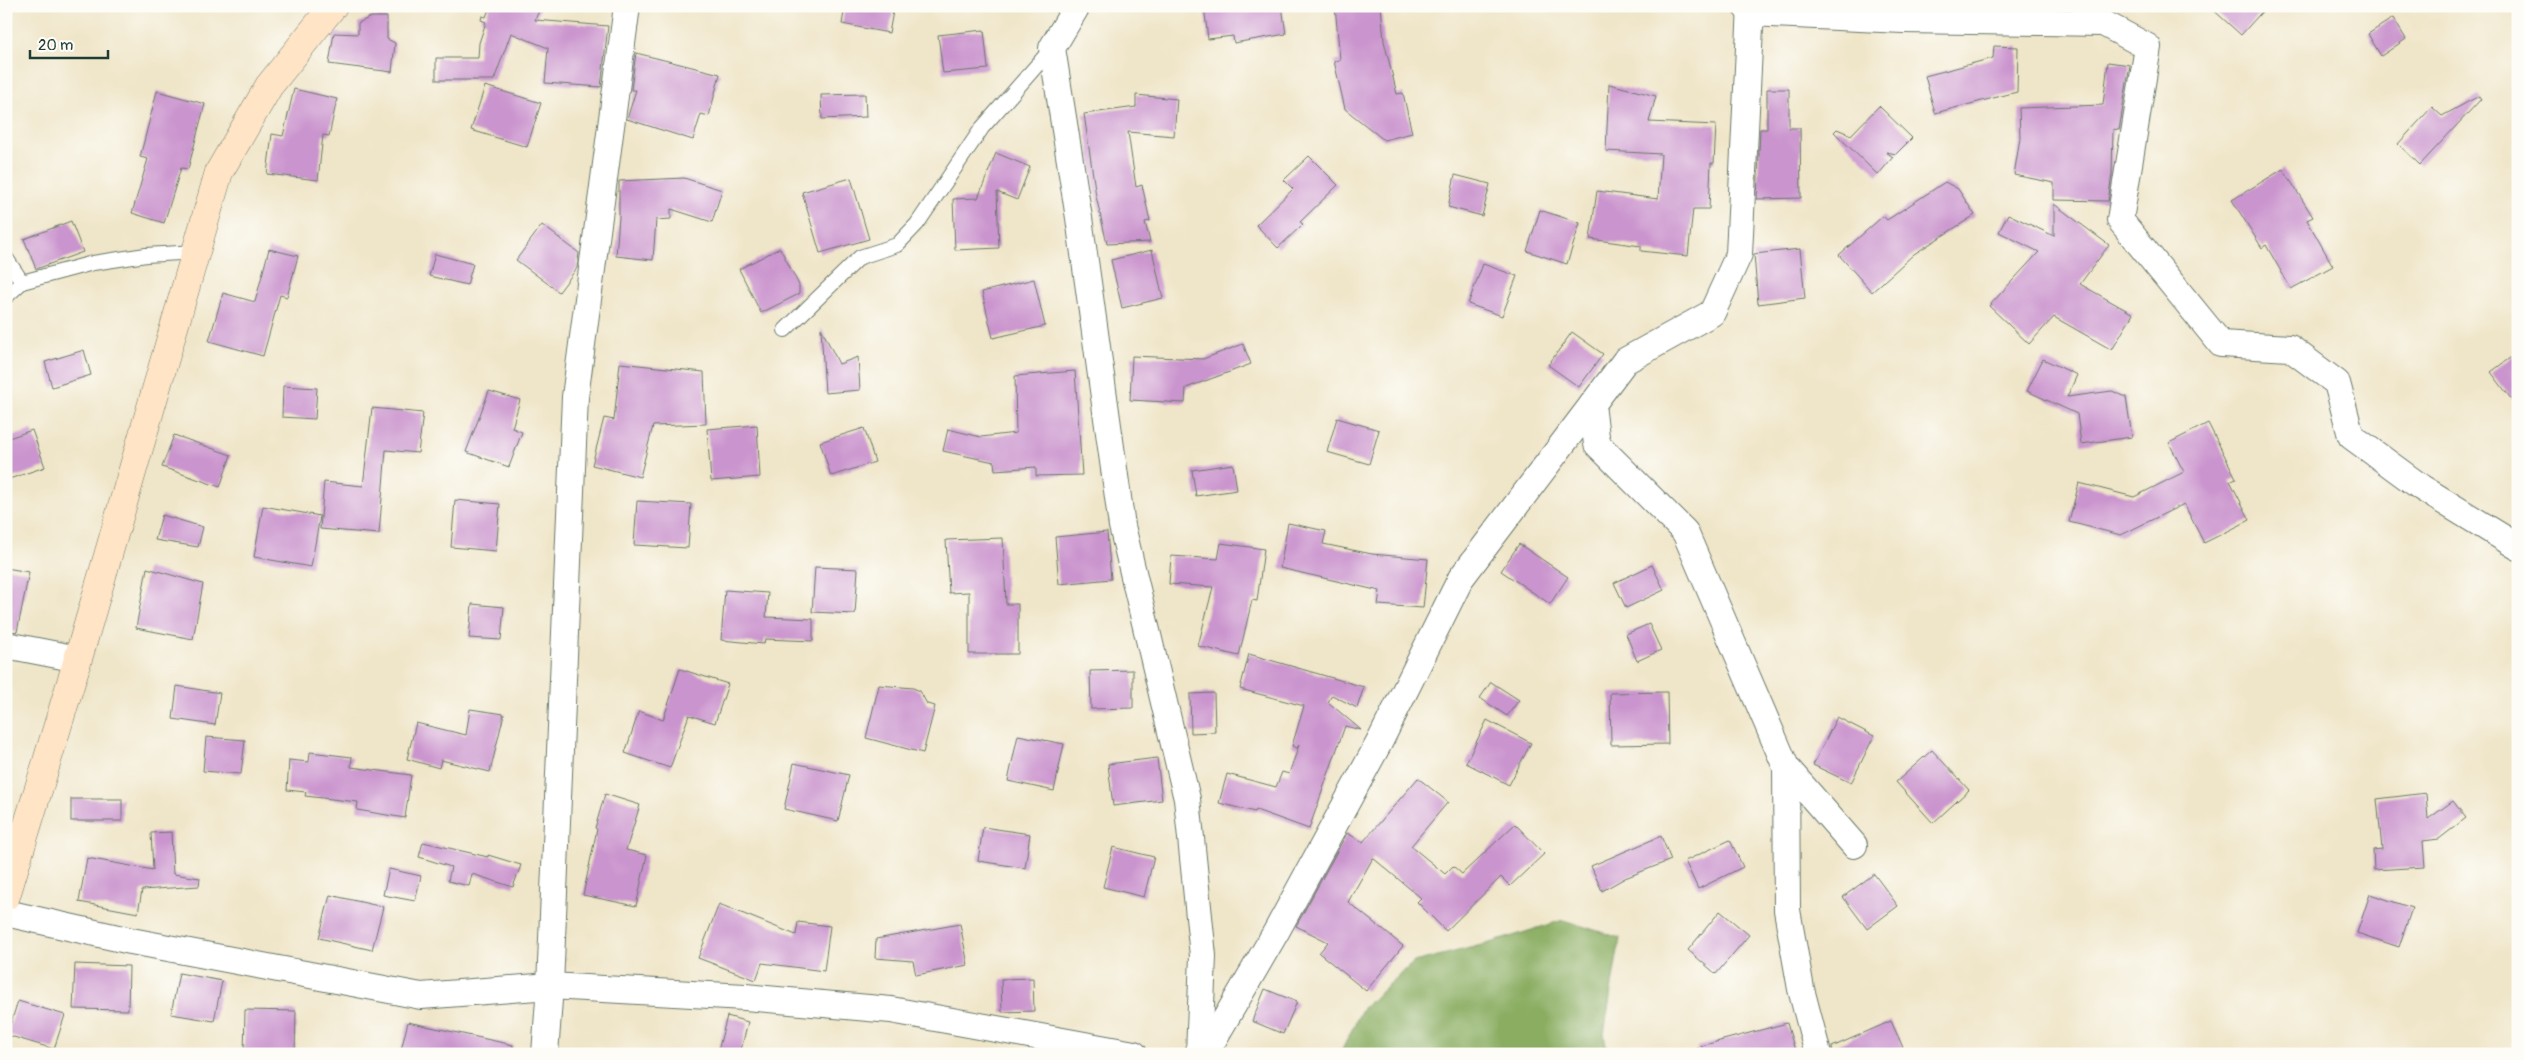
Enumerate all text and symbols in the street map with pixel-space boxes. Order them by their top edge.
scale bar [30,28,108,60]
text: 20 m [38,36,73,55]

